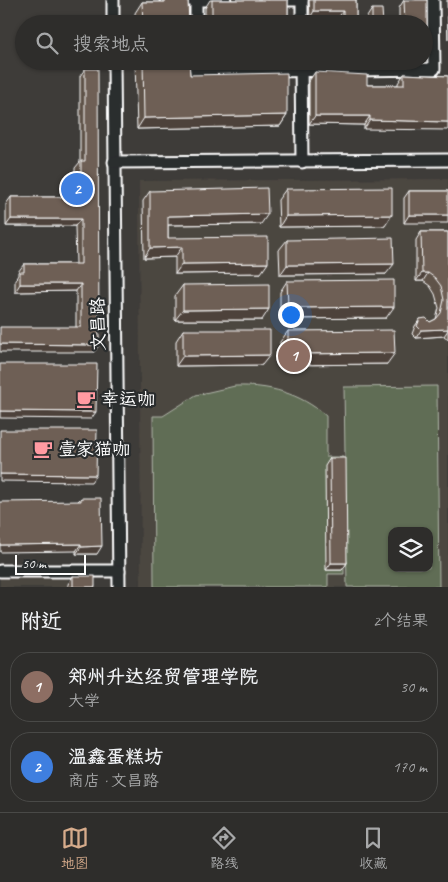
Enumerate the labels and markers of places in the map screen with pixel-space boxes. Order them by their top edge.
pin: 2 [61,170,93,208]
pin: 1 [278,337,310,375]
cafe icon: 幸运咖 [75,388,97,410]
place label: 幸运咖 [101,388,155,410]
cafe icon: 壹家猫咖 [32,438,54,460]
place label: 壹家猫咖 [58,438,130,460]

